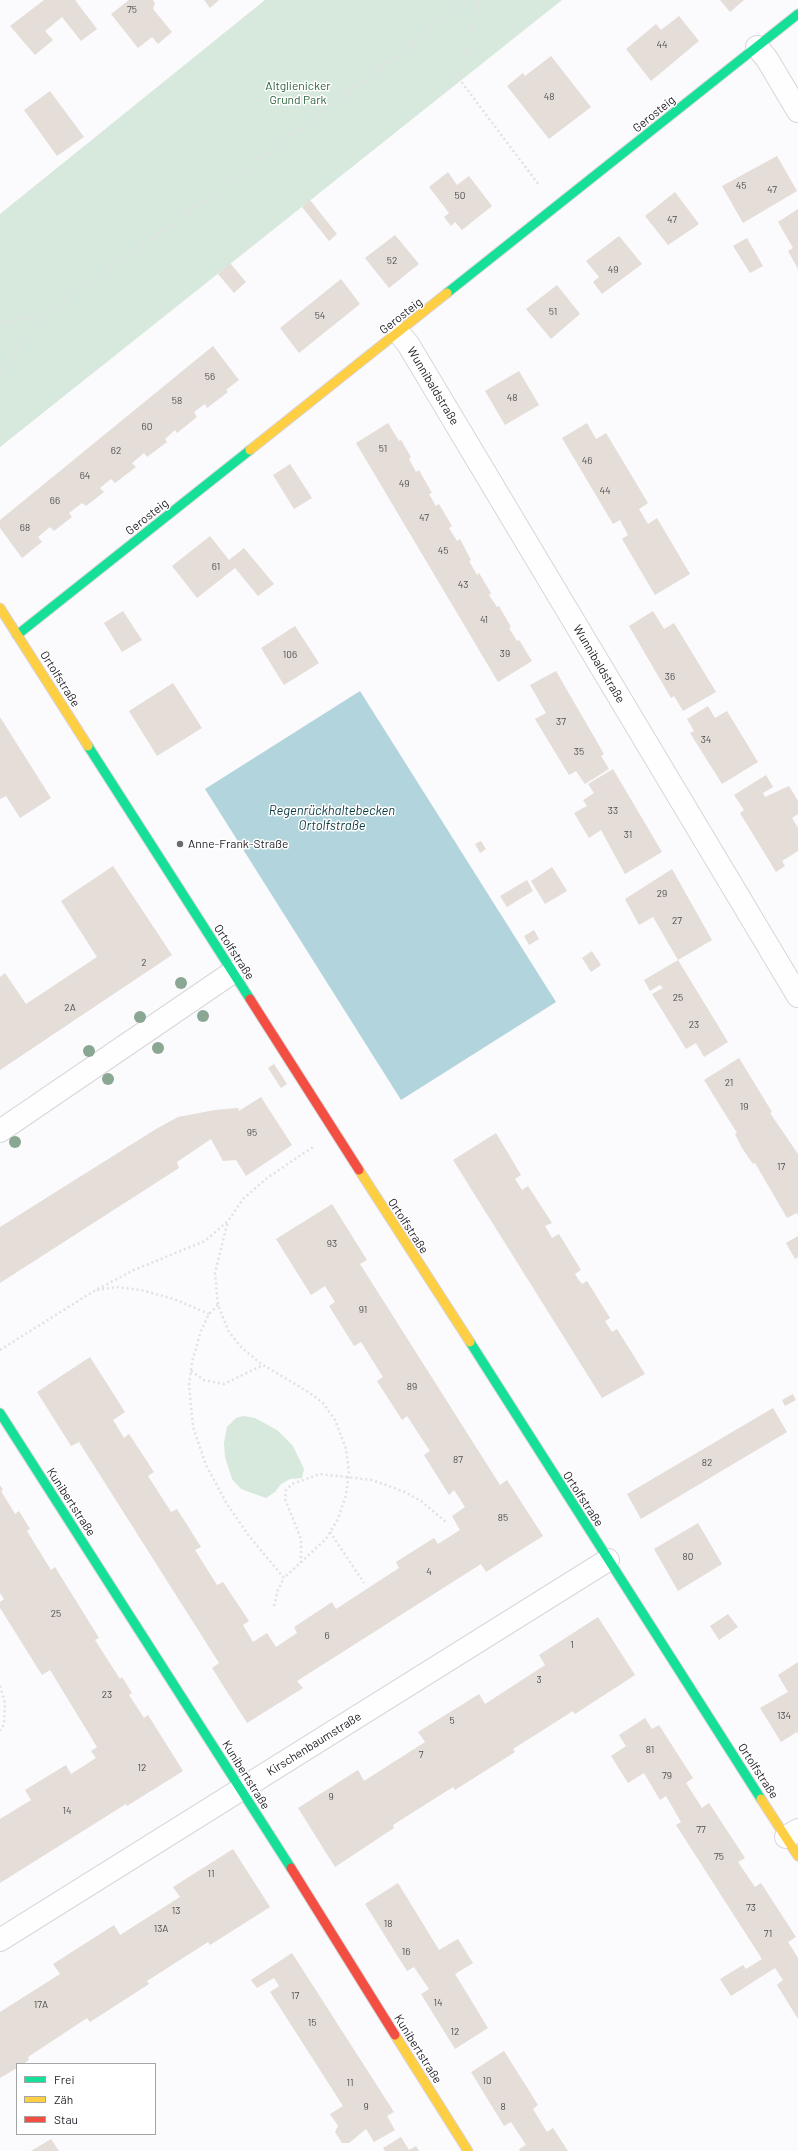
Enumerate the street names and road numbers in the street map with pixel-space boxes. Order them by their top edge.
street label: Gerosteig [630,93,678,135]
street label: Gerosteig [377,295,425,337]
street label: Wunnibaldstraße [404,344,462,428]
street label: Gerosteig [123,496,171,538]
street label: Wunnibaldstraße [570,622,628,706]
street label: Ortolfstraße [37,648,83,710]
street label: Ortolfstraße [211,922,257,982]
street label: Ortolfstraße [385,1196,431,1256]
street label: Kunibertstraße [44,1465,98,1539]
street label: Ortolfstraße [560,1469,606,1529]
street label: Kirschenbaumstraße [264,1709,364,1779]
street label: Kunibertstraße [219,1738,273,1812]
street label: Ortolfstraße [735,1741,781,1801]
street label: Kunibertstraße [391,2012,445,2086]

